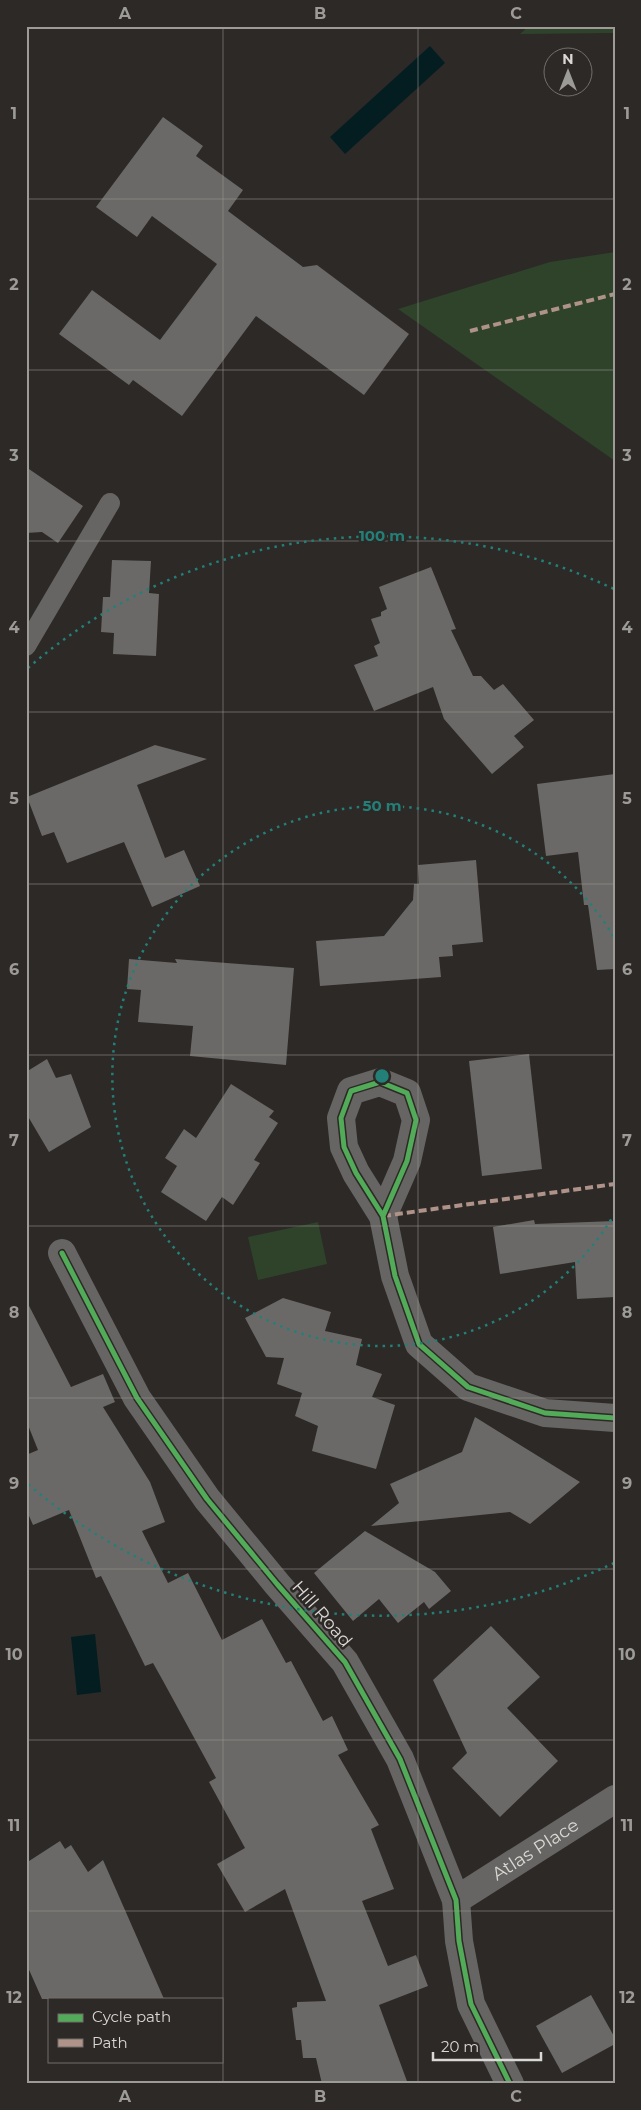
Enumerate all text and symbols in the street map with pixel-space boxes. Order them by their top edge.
text: A [118,4,132,23]
text: B [314,4,326,23]
text: C [510,4,522,23]
north arrow [544,48,594,98]
text: N [562,50,574,68]
text: 1 [11,104,17,123]
text: 1 [624,104,630,123]
text: 2 [9,275,19,294]
text: 2 [622,275,632,294]
text: 3 [8,446,19,465]
text: 3 [621,446,632,465]
text: 100 m [359,526,405,545]
text: 4 [8,618,20,637]
text: 4 [621,618,633,637]
text: 5 [9,789,19,808]
text: 5 [622,789,632,808]
text: 50 m [362,796,402,815]
text: 6 [9,960,19,979]
text: 6 [622,960,632,979]
centre of rings [373,1067,391,1085]
text: 7 [9,1131,19,1150]
text: 7 [622,1131,632,1150]
text: 8 [9,1303,19,1322]
text: 8 [622,1303,632,1322]
text: 9 [9,1474,19,1493]
text: 9 [622,1474,632,1493]
street label: Hill Road [287,1576,357,1652]
text: 10 [5,1645,23,1664]
text: 10 [618,1645,636,1664]
street label: Atlas Place [488,1814,583,1885]
text: 11 [8,1816,20,1835]
text: 11 [621,1816,633,1835]
text: 12 [6,1988,22,2007]
text: 12 [619,1988,635,2007]
legend [48,1998,222,2062]
text: Cycle path [92,2007,171,2026]
scale bar [433,2030,541,2062]
text: Path [92,2033,128,2052]
text: 20 m [441,2037,479,2056]
text: A [118,2087,132,2106]
text: B [314,2087,326,2106]
text: C [510,2087,522,2106]

